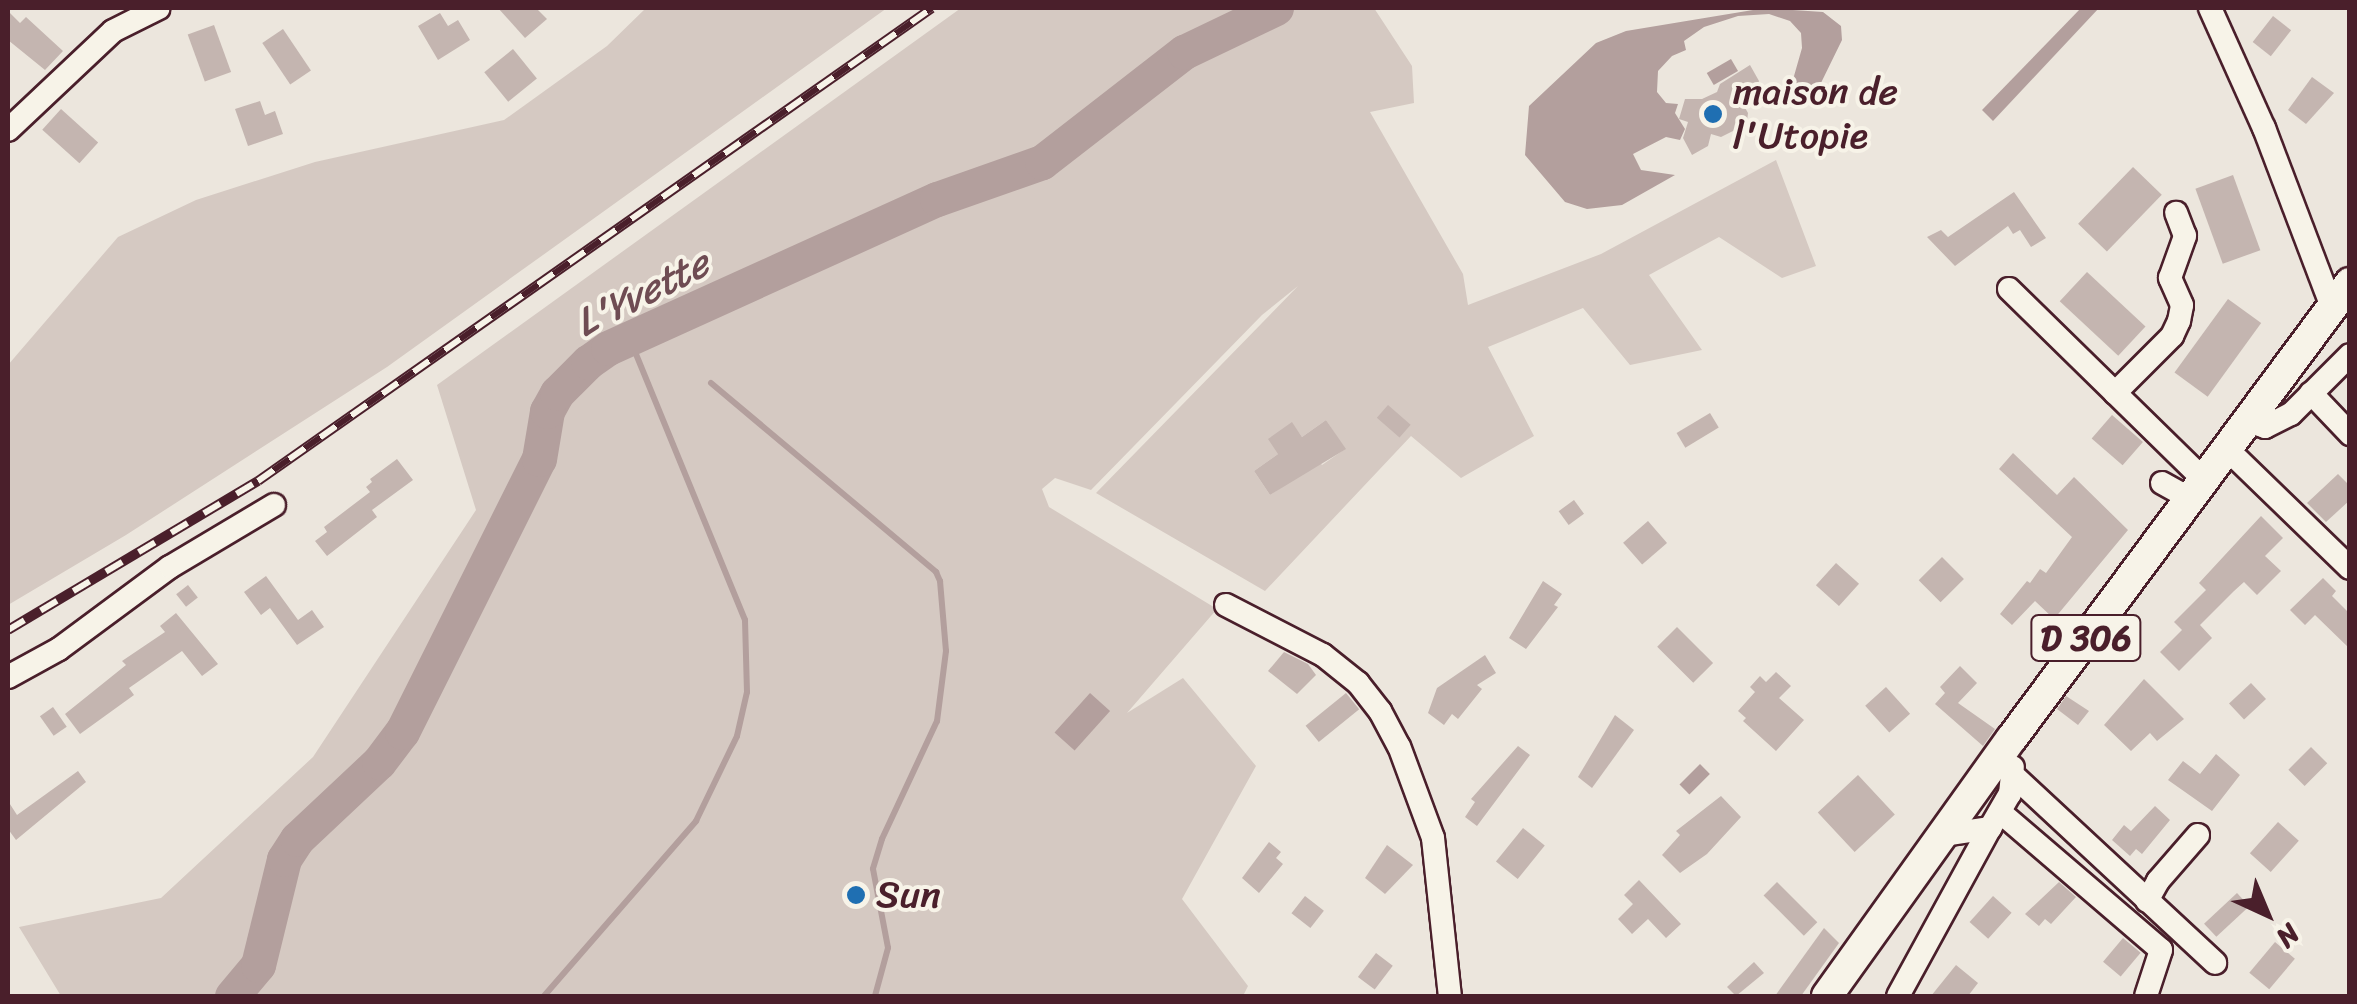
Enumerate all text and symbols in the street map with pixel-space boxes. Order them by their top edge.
place label: maison de l'Utopie [1733,69,1898,158]
marker: maison de l'Utopie [1702,103,1724,125]
water label: L'Yvette [567,239,717,347]
road number: D 306 [2028,608,2144,668]
north arrow [2217,864,2317,964]
place label: Sun [876,872,941,918]
marker: Sun [845,884,867,906]
text: N [2264,912,2312,960]

